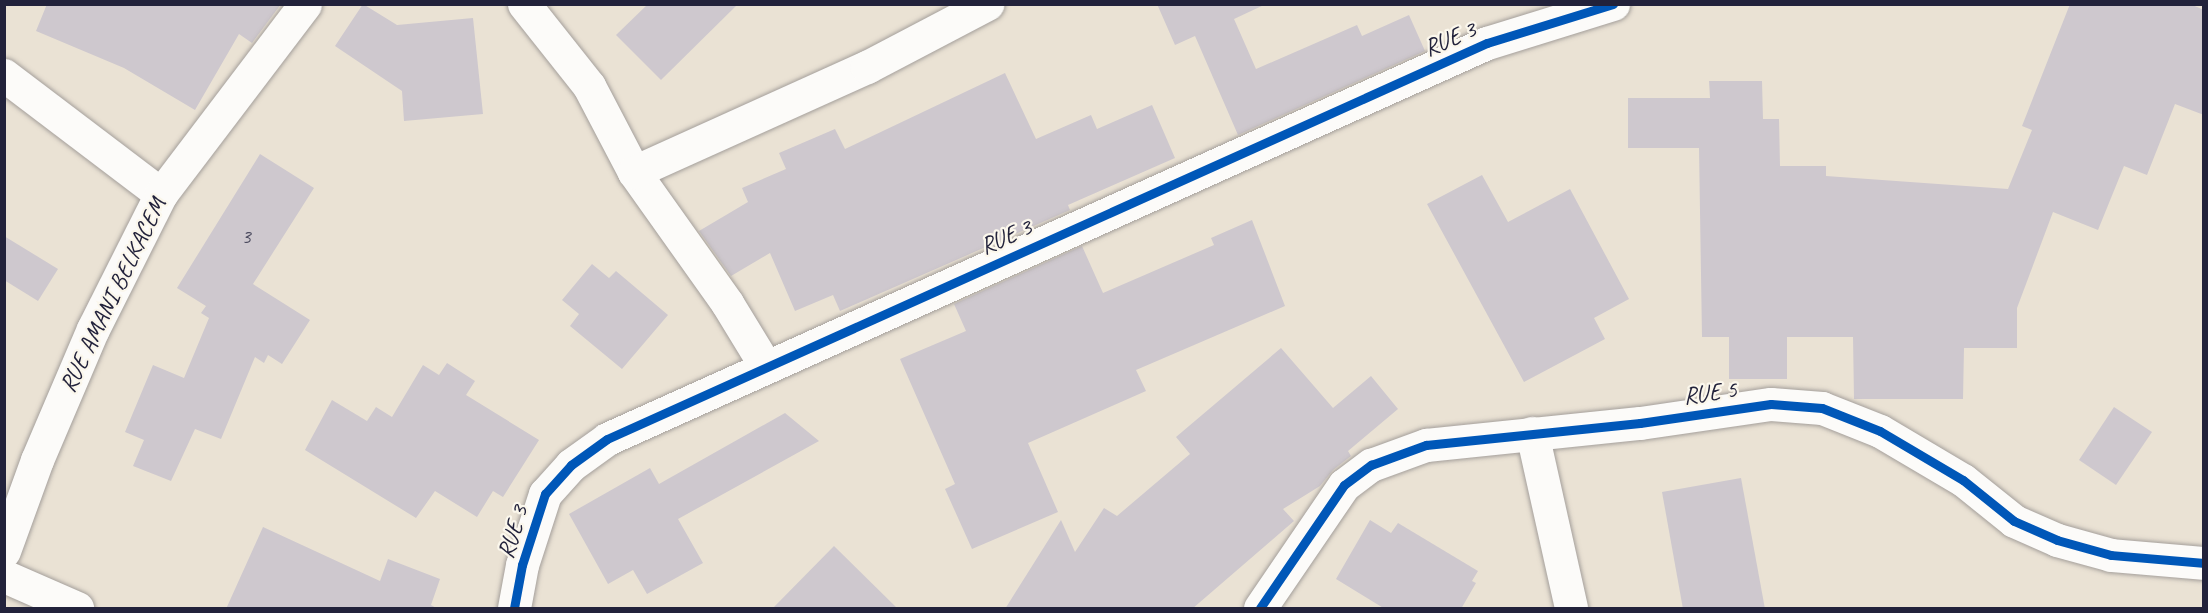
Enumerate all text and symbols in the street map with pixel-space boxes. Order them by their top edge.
street label: RUE 3 [1420,15,1480,63]
street label: RUE AMANI BELKACEM [53,193,173,397]
street label: RUE 3 [976,213,1036,261]
house number: 3 [241,223,251,249]
street label: RUE 5 [1681,375,1739,411]
street label: RUE 3 [491,502,535,562]

